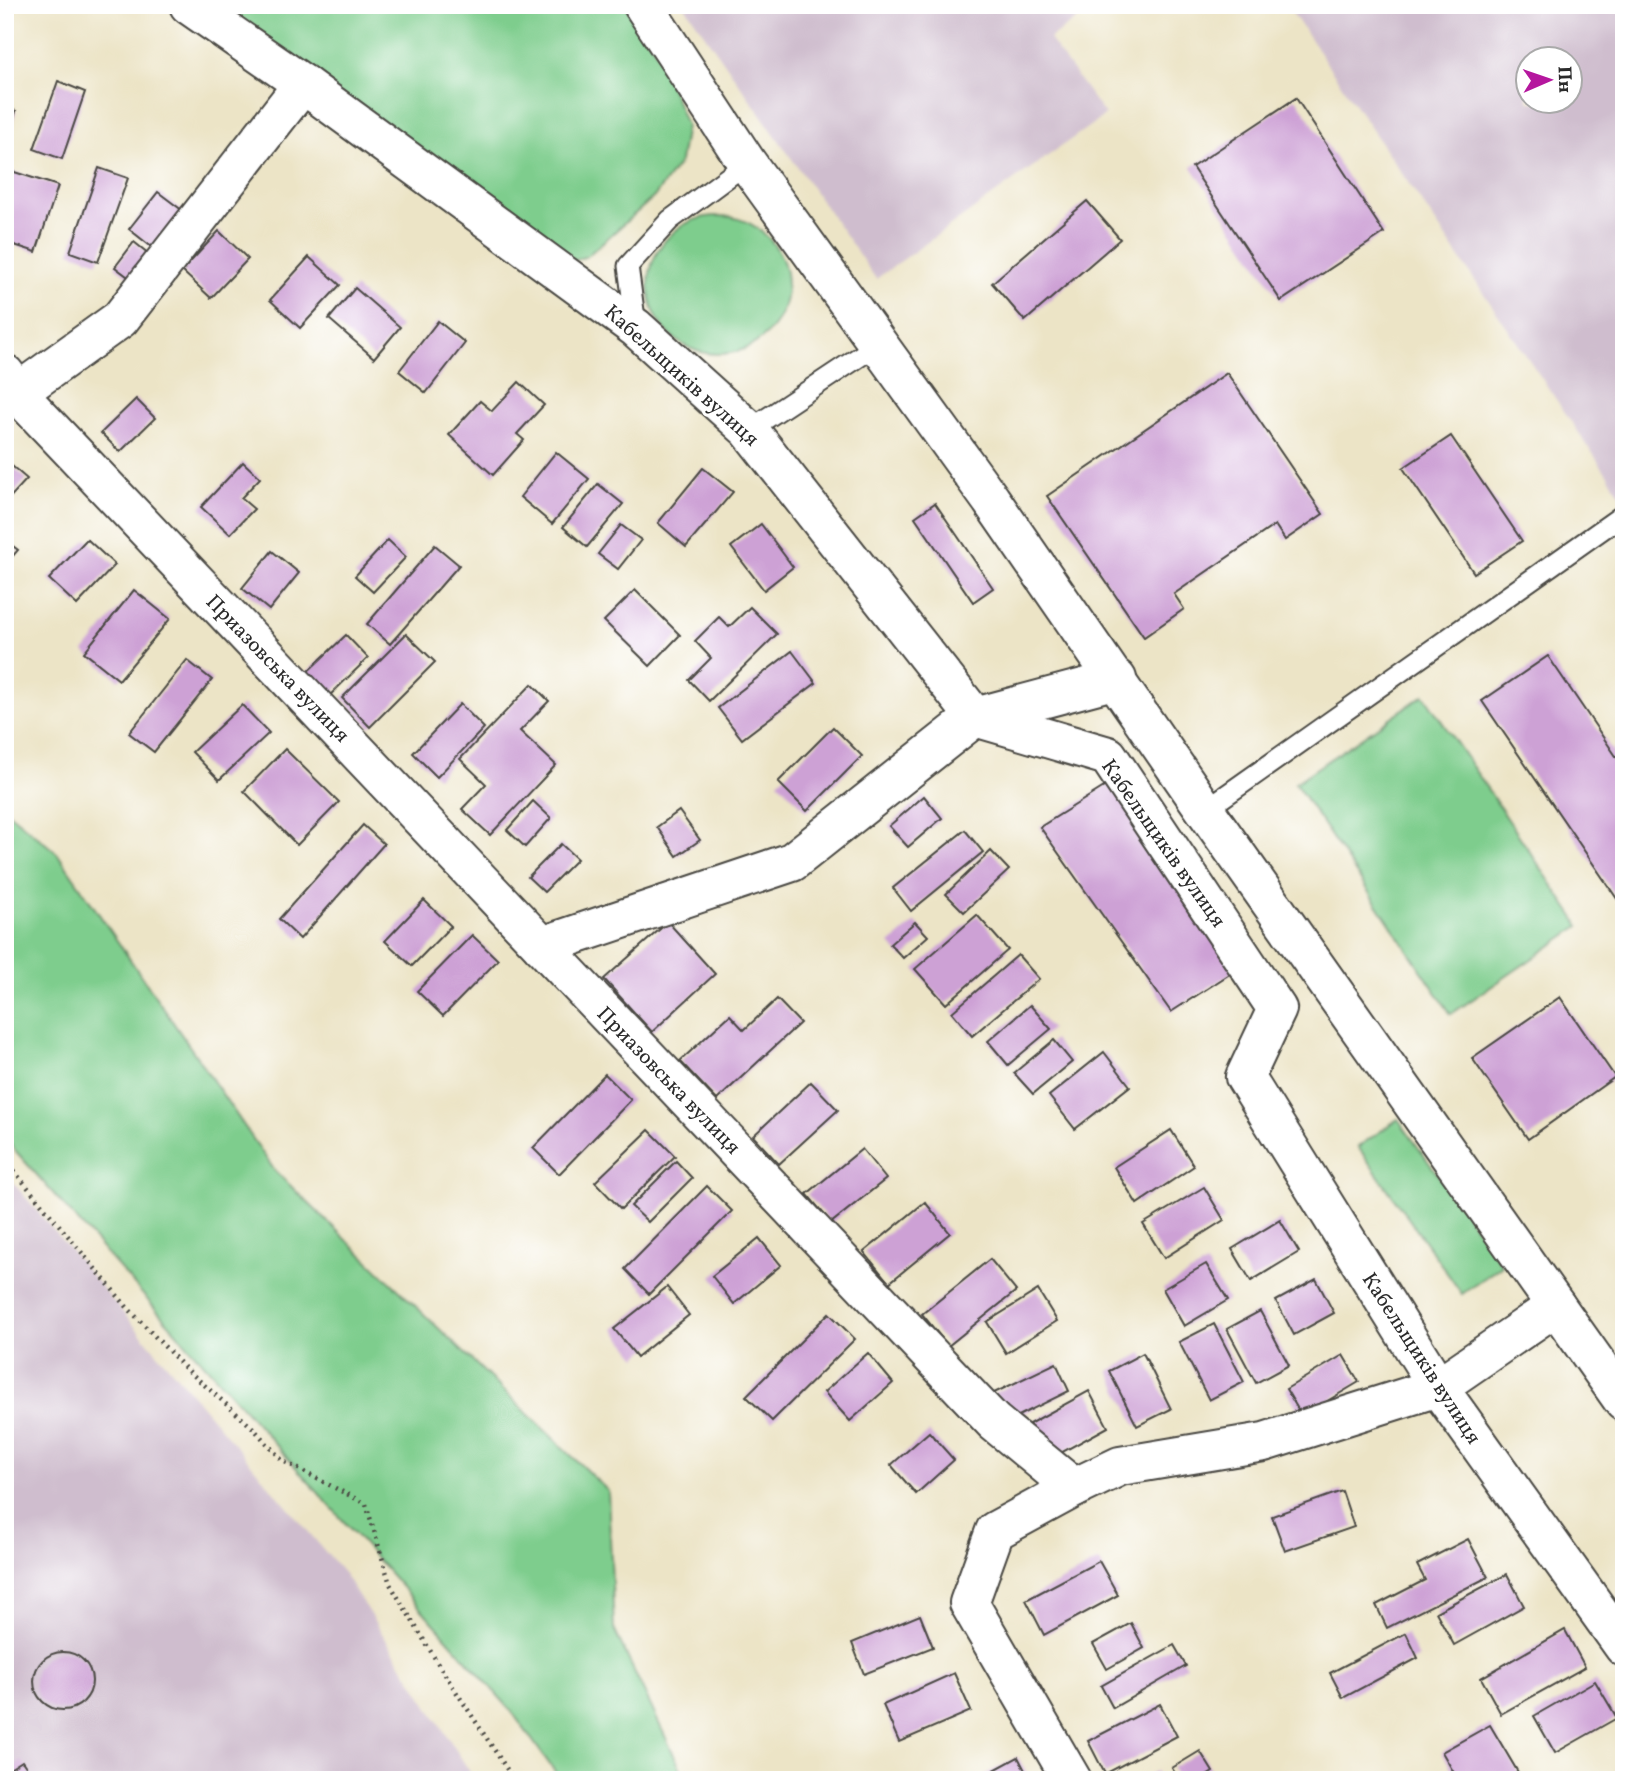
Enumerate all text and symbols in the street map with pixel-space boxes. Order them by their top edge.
north arrow [1514,46,1584,116]
text: Пн [1551,66,1577,93]
street label: Кабельщиків вулиця [597,299,765,454]
street label: Приазовська вулиця [198,588,355,750]
street label: Кабельщиків вулиця [1094,754,1232,934]
street label: Приазовська вулиця [589,1000,746,1162]
street label: Кабельщиків вулиця [1354,1267,1487,1450]

